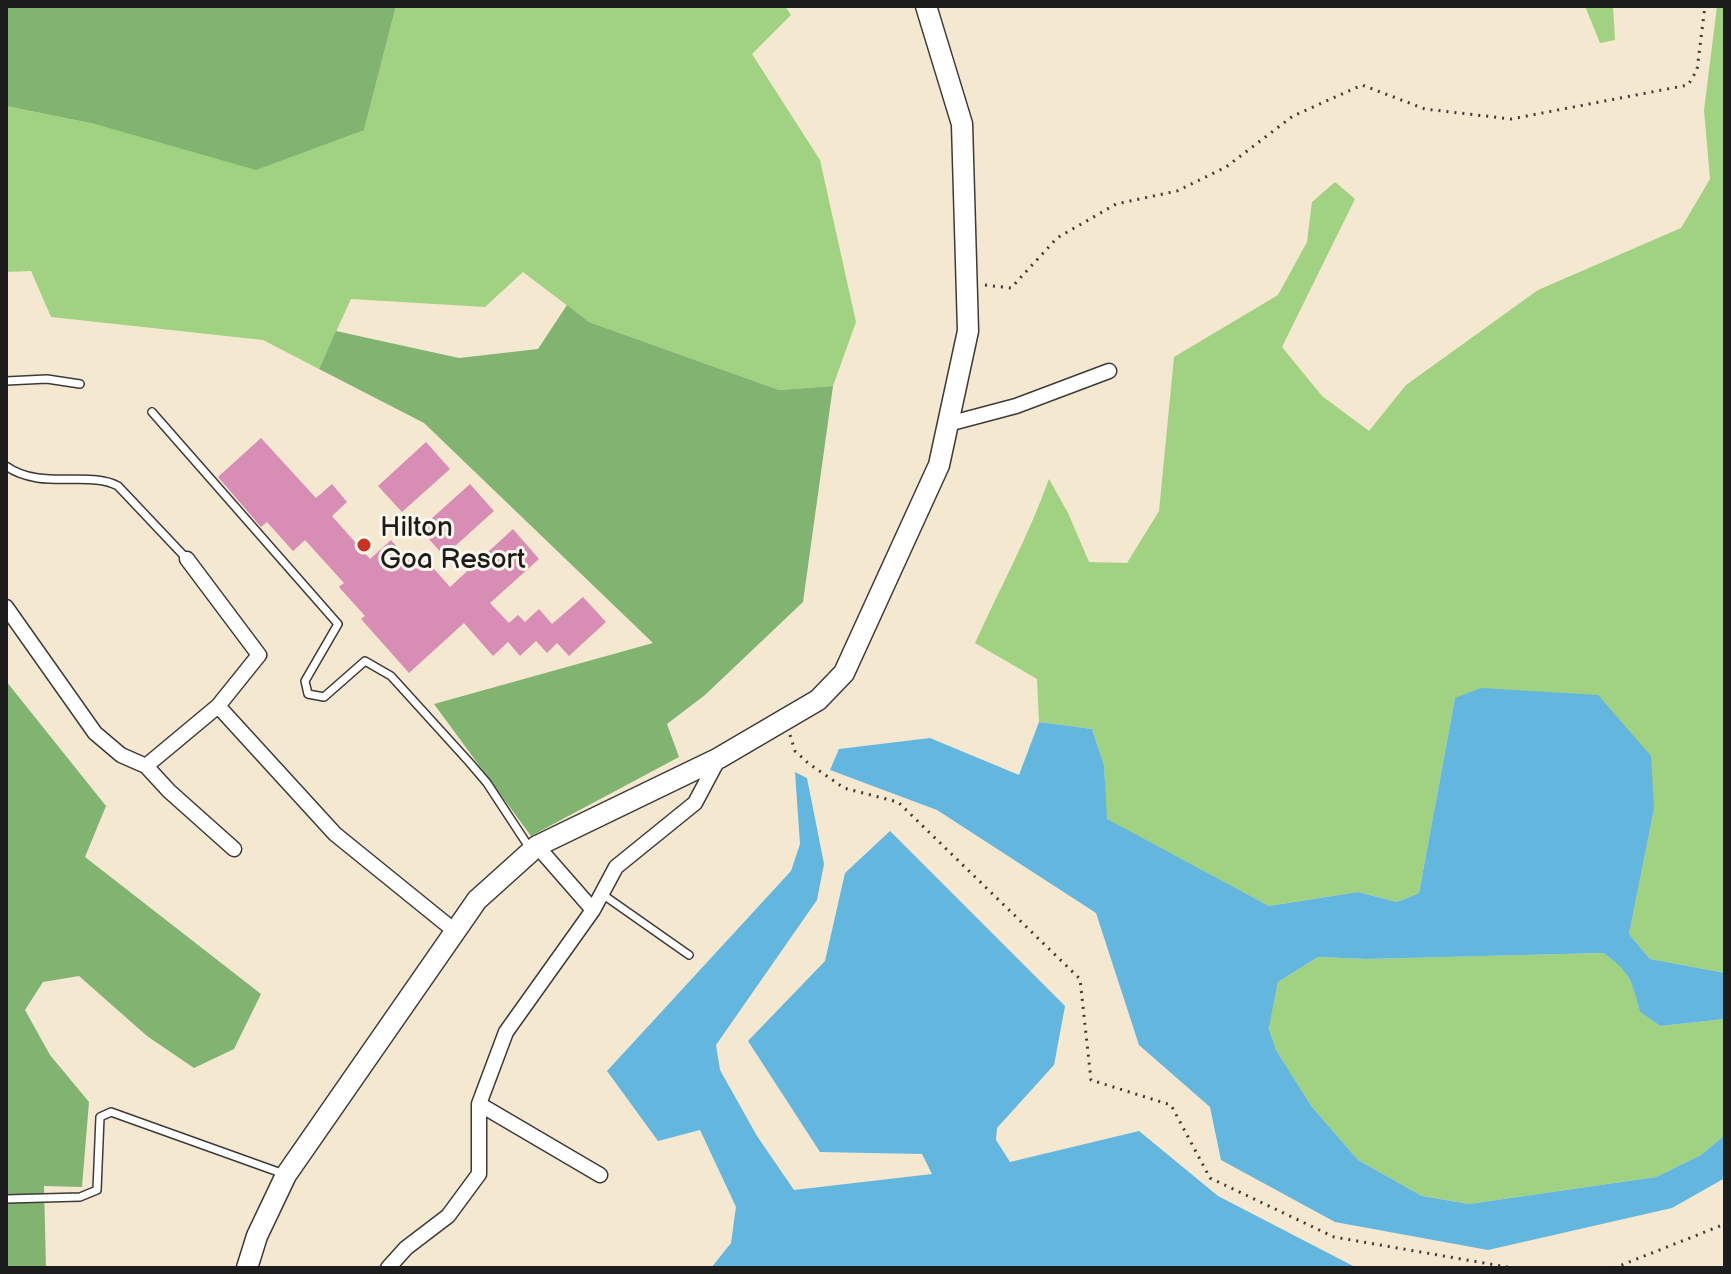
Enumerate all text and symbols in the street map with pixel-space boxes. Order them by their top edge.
place label: Hilton Goa Resort [380,512,526,578]
marker: Hilton Goa Resort [355,536,373,554]

